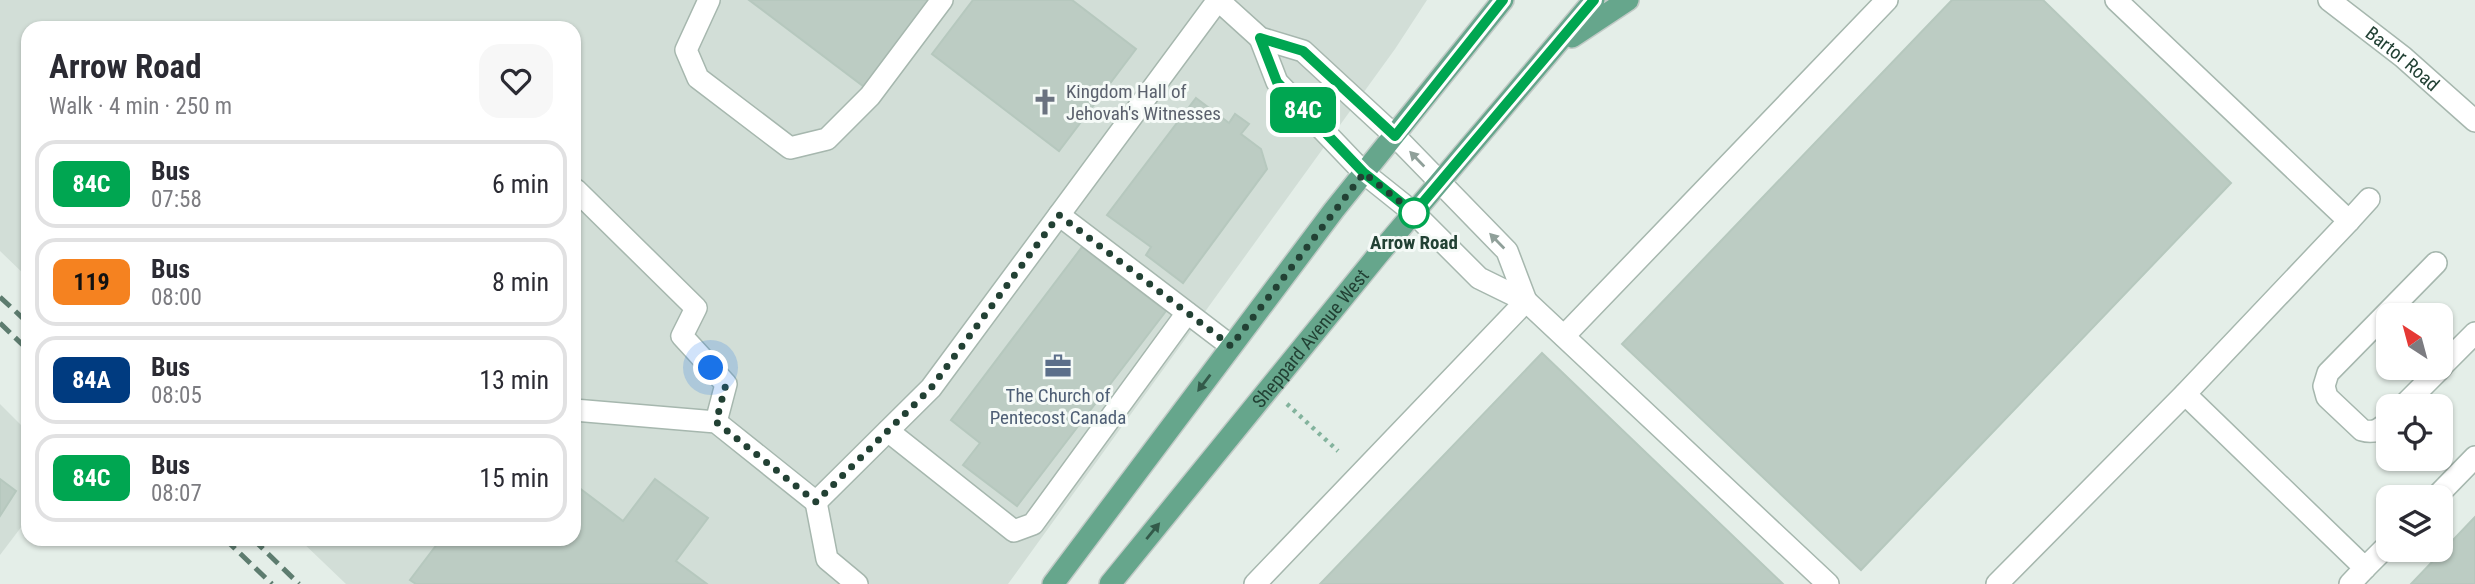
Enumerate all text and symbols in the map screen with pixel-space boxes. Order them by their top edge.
street label: Bartor Road [2361,21,2444,96]
button: heart [479,44,553,118]
text: Arrow Road [49,47,202,86]
place label: Kingdom Hall of Jehovah's Witnesses [1066,80,1221,125]
church icon: Kingdom Hall of Jehovah's Witnesses [1030,87,1060,117]
line badge: 84C [1263,87,1343,133]
text: Walk · 4 min · 250 m [49,93,232,120]
text: 84C [1284,96,1322,124]
one-way arrow [1410,151,1426,168]
text: Bus [151,156,190,186]
text: 6 min [492,169,549,199]
text: 84C [73,170,110,198]
text: 07:58 [151,186,202,213]
marker: Arrow Road [1399,198,1429,228]
place label: Arrow Road [1370,231,1458,254]
one-way arrow [1489,232,1506,249]
text: Bus [151,254,190,284]
street label: Sheppard Avenue West [1247,265,1374,412]
text: 8 min [492,267,549,297]
text: 119 [73,268,110,296]
text: 08:00 [151,284,202,311]
north arrow [2376,303,2454,380]
map controls [2376,303,2453,562]
your location [693,350,728,385]
office icon: The Church of Pentecost Canada [1043,351,1073,381]
text: Bus [151,352,190,382]
text: 13 min [479,365,549,395]
text: 84A [72,366,111,394]
one-way arrow [1197,374,1211,392]
text: 08:05 [151,382,202,409]
place label: The Church of Pentecost Canada [990,384,1126,429]
button: locate [2376,394,2453,471]
text: Bus [151,450,190,480]
text: 15 min [479,463,549,493]
text: 84C [73,464,110,492]
text: 08:07 [151,480,202,507]
button: layers [2376,485,2453,562]
one-way arrow [1145,523,1160,540]

